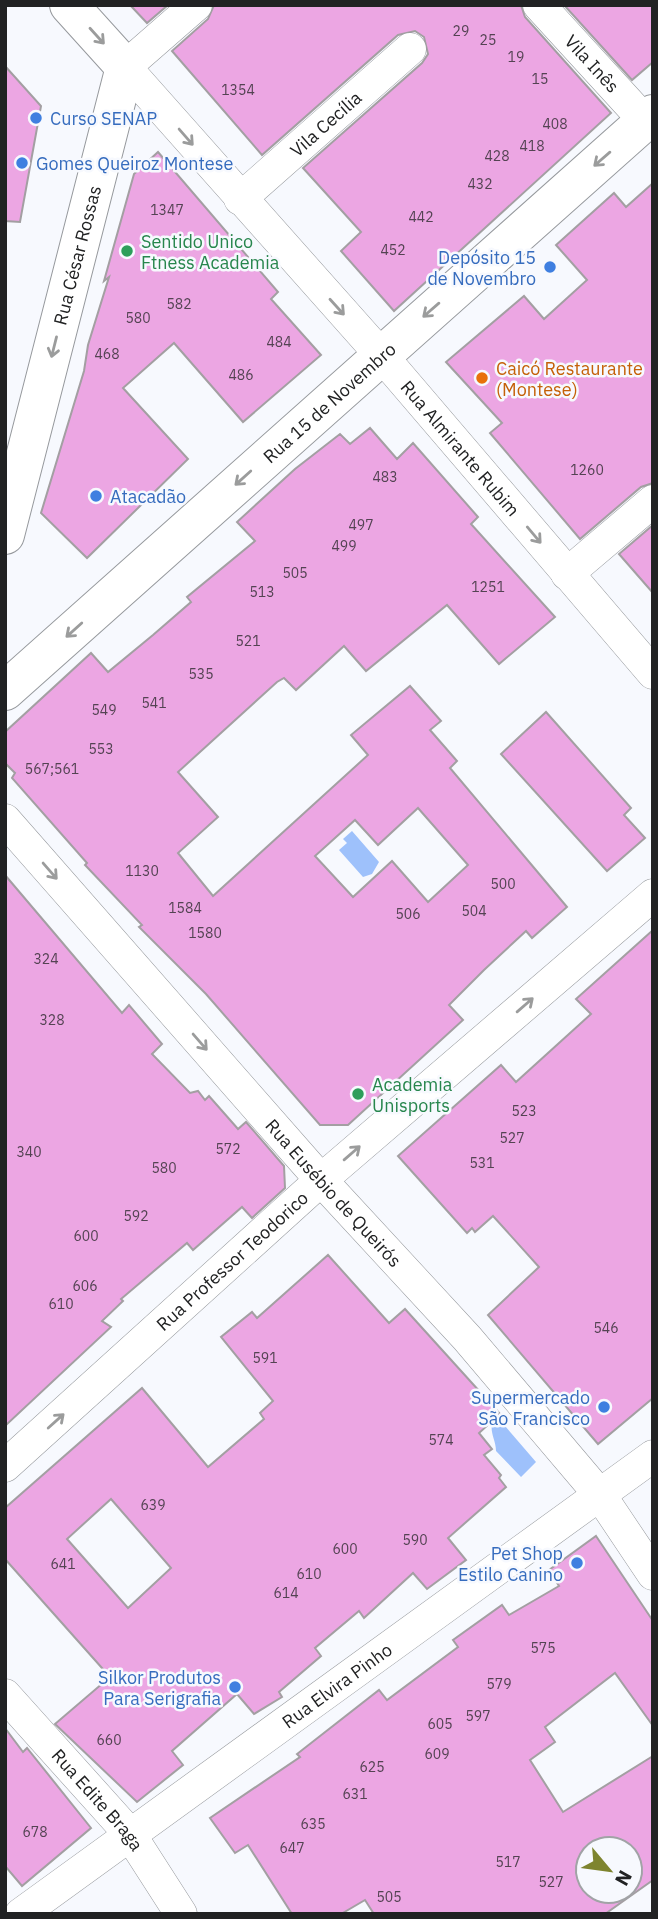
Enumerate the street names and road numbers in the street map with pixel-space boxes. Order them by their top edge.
street label: Vila Inês [560,30,625,97]
street label: Vila Cecília [285,86,366,161]
street label: Rua César Rossas [48,183,106,327]
street label: Rua 15 de Novembro [258,337,400,468]
street label: Rua Almirante Rubim [396,375,525,521]
street label: Rua Eusébio de Queirós [261,1114,407,1271]
street label: Rua Professor Teodorico [151,1186,313,1335]
street label: Rua Elvira Pinho [277,1638,396,1733]
street label: Rua Edite Braga [47,1744,149,1855]

